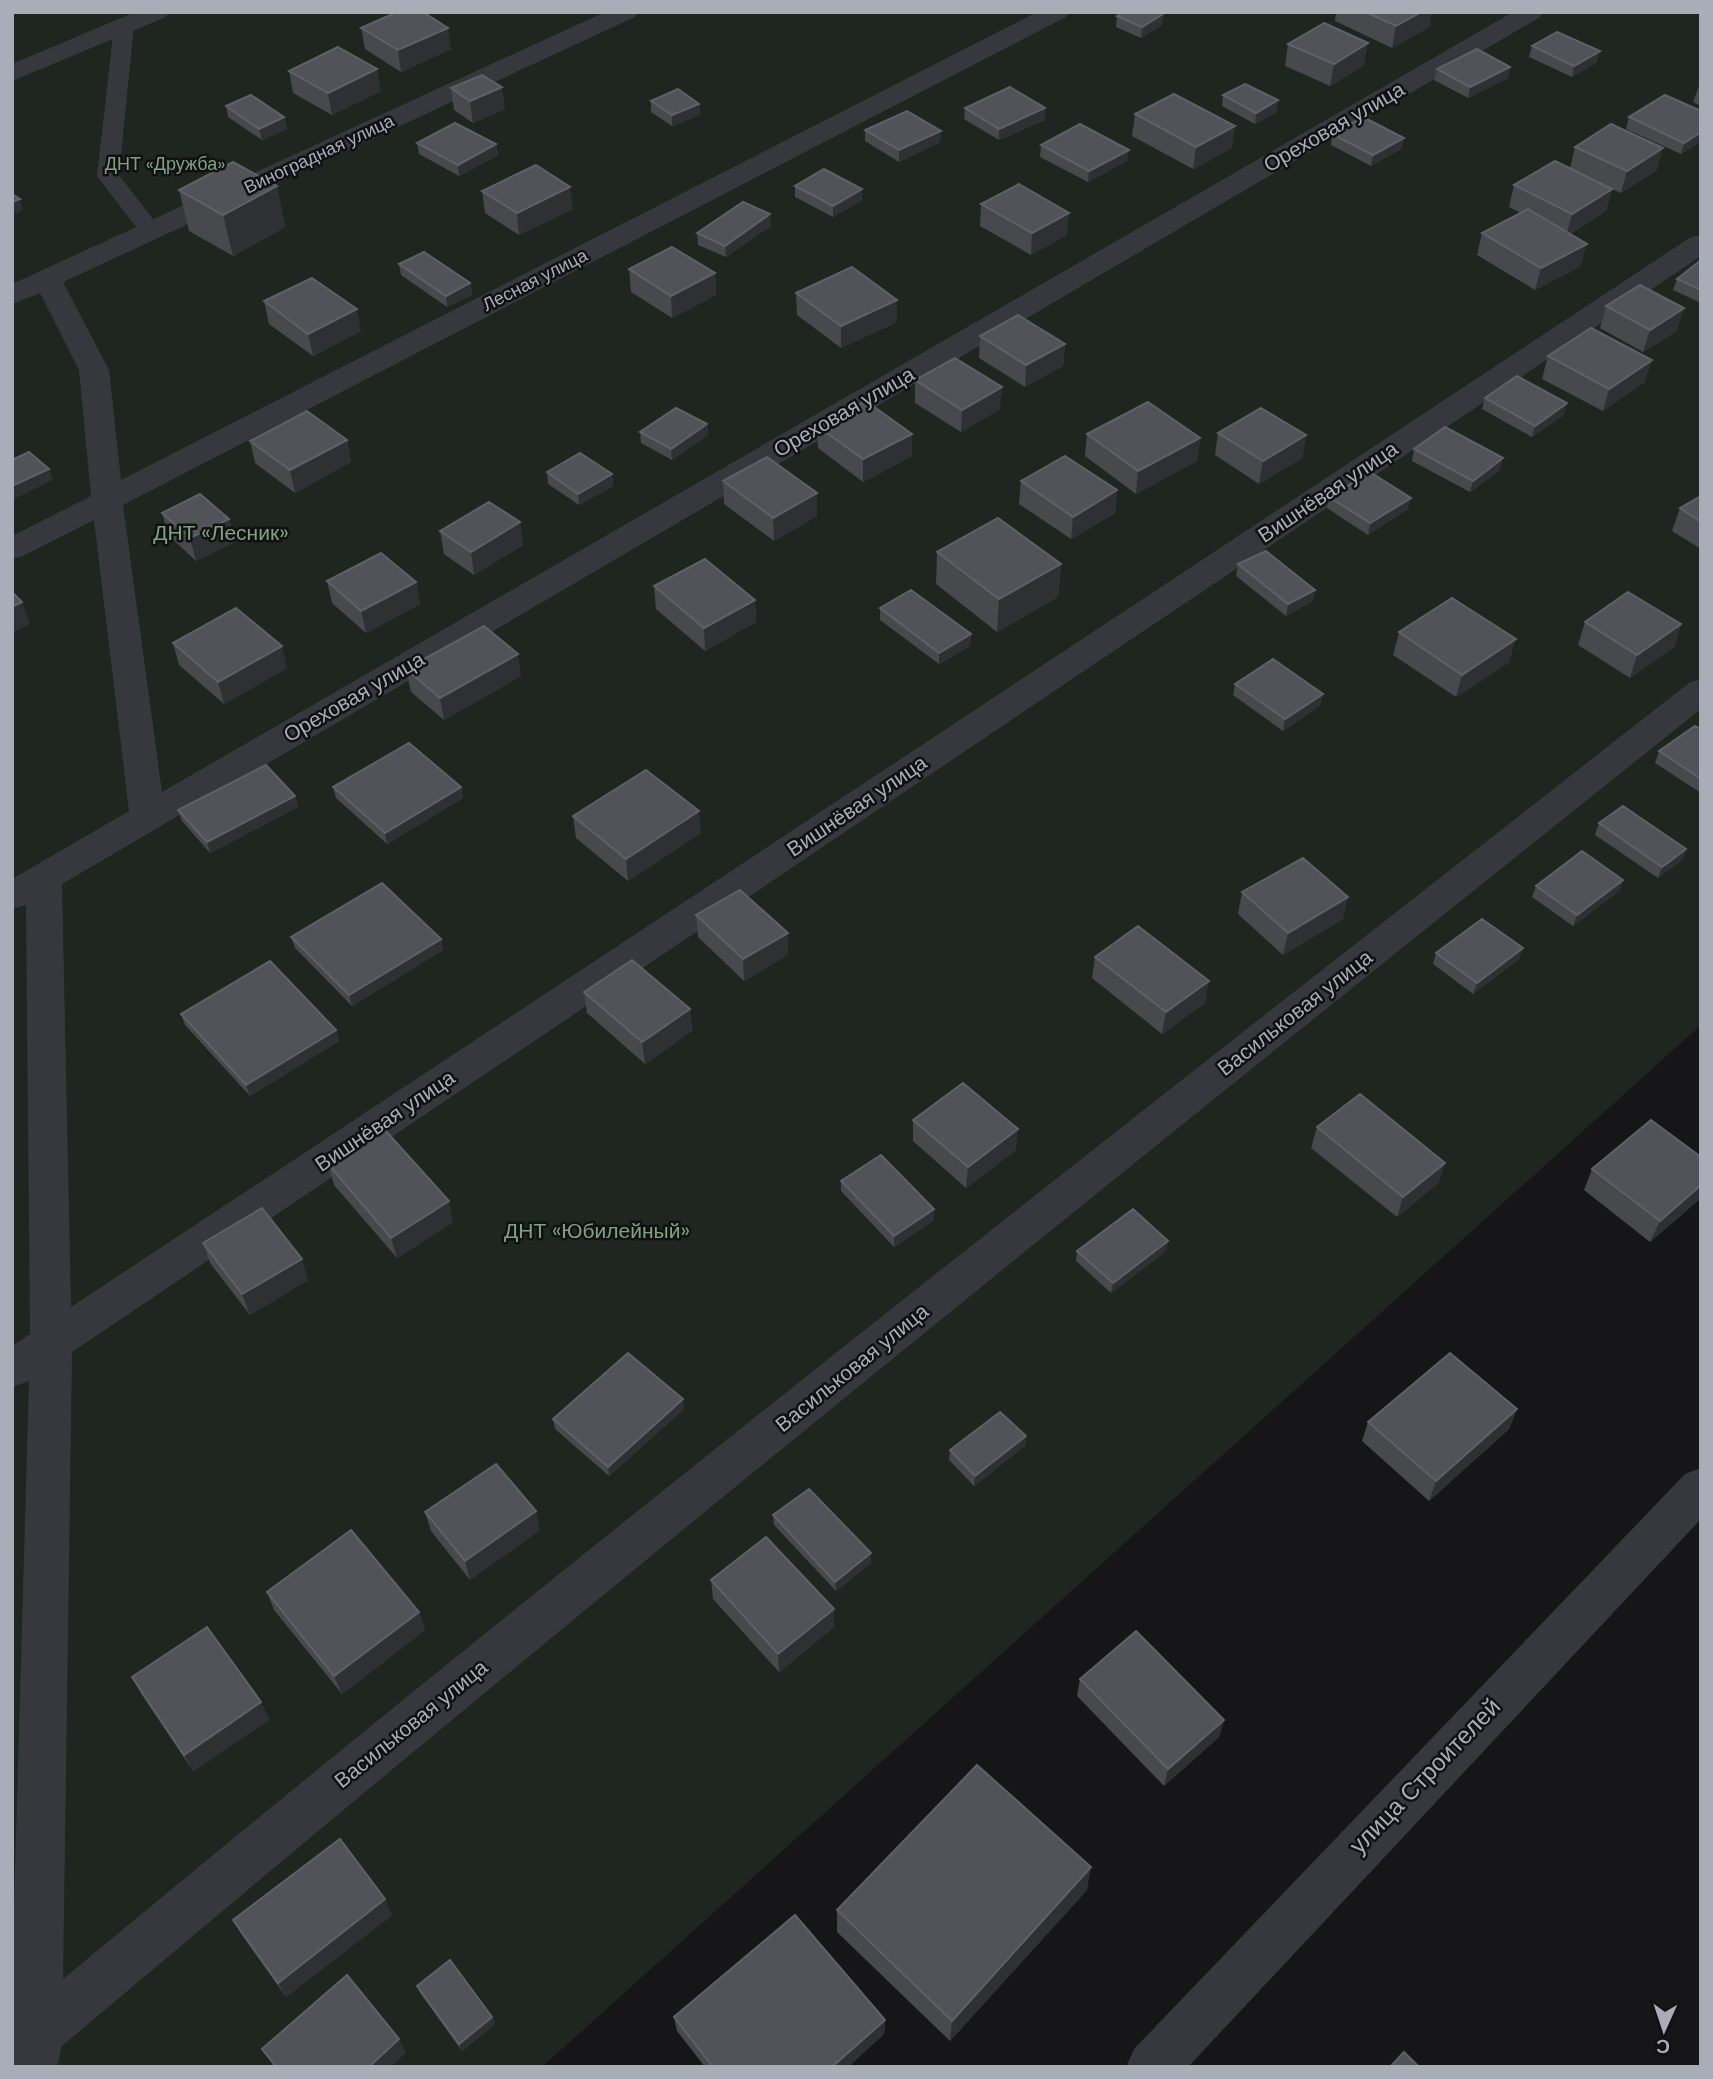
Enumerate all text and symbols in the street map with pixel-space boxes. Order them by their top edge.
street label: Ореховая улица [1258,75,1410,179]
street label: Виноградная улица [240,108,399,199]
park label: ДНТ «Дружба» [105,152,225,176]
street label: Лесная улица [478,243,592,317]
street label: Ореховая улица [768,360,920,464]
street label: Вишнёвая улица [1253,435,1404,549]
park label: ДНТ «Лесник» [153,519,289,547]
street label: Ореховая улица [278,645,430,749]
street label: Вишнёвая улица [782,749,933,863]
street label: Васильковая улица [1212,943,1379,1082]
street label: Вишнёвая улица [310,1064,461,1178]
park label: ДНТ «Юбилейный» [504,1217,690,1245]
street label: Васильковая улица [770,1297,935,1439]
street label: Васильковая улица [329,1653,494,1795]
street label: улица Строителей [1342,1691,1507,1860]
north arrow [1629,1995,1699,2065]
text: С [1655,2034,1671,2059]

